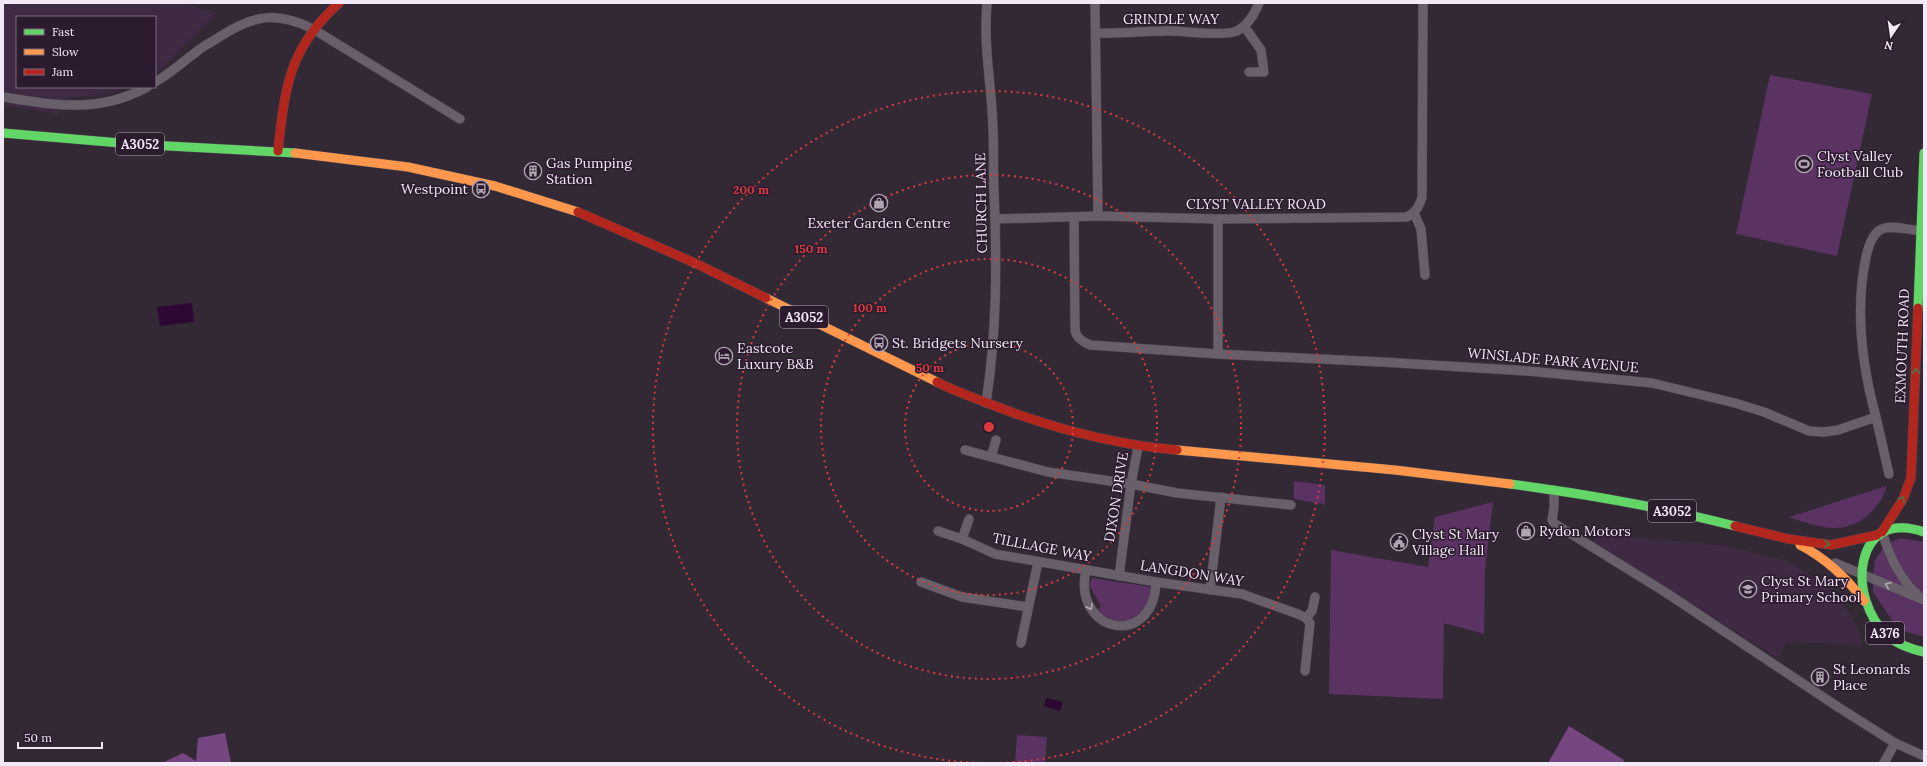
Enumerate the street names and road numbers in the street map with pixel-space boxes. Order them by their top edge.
street label: GRINDLE WAY [1123,10,1220,28]
road number: A3052 [116,133,164,155]
street label: CHURCH LANE [971,152,991,254]
street label: CLYST VALLEY ROAD [1186,195,1326,213]
street label: EXMOUTH ROAD [1891,288,1913,404]
road number: A3052 [780,306,828,328]
street label: WINSLADE PARK AVENUE [1467,344,1640,376]
street label: DIXON DRIVE [1100,450,1132,543]
road number: A3052 [1648,500,1696,522]
street label: TILLLAGE WAY [991,529,1094,566]
street label: LANGDON WAY [1139,556,1246,590]
road number: A376 [1866,622,1904,644]

